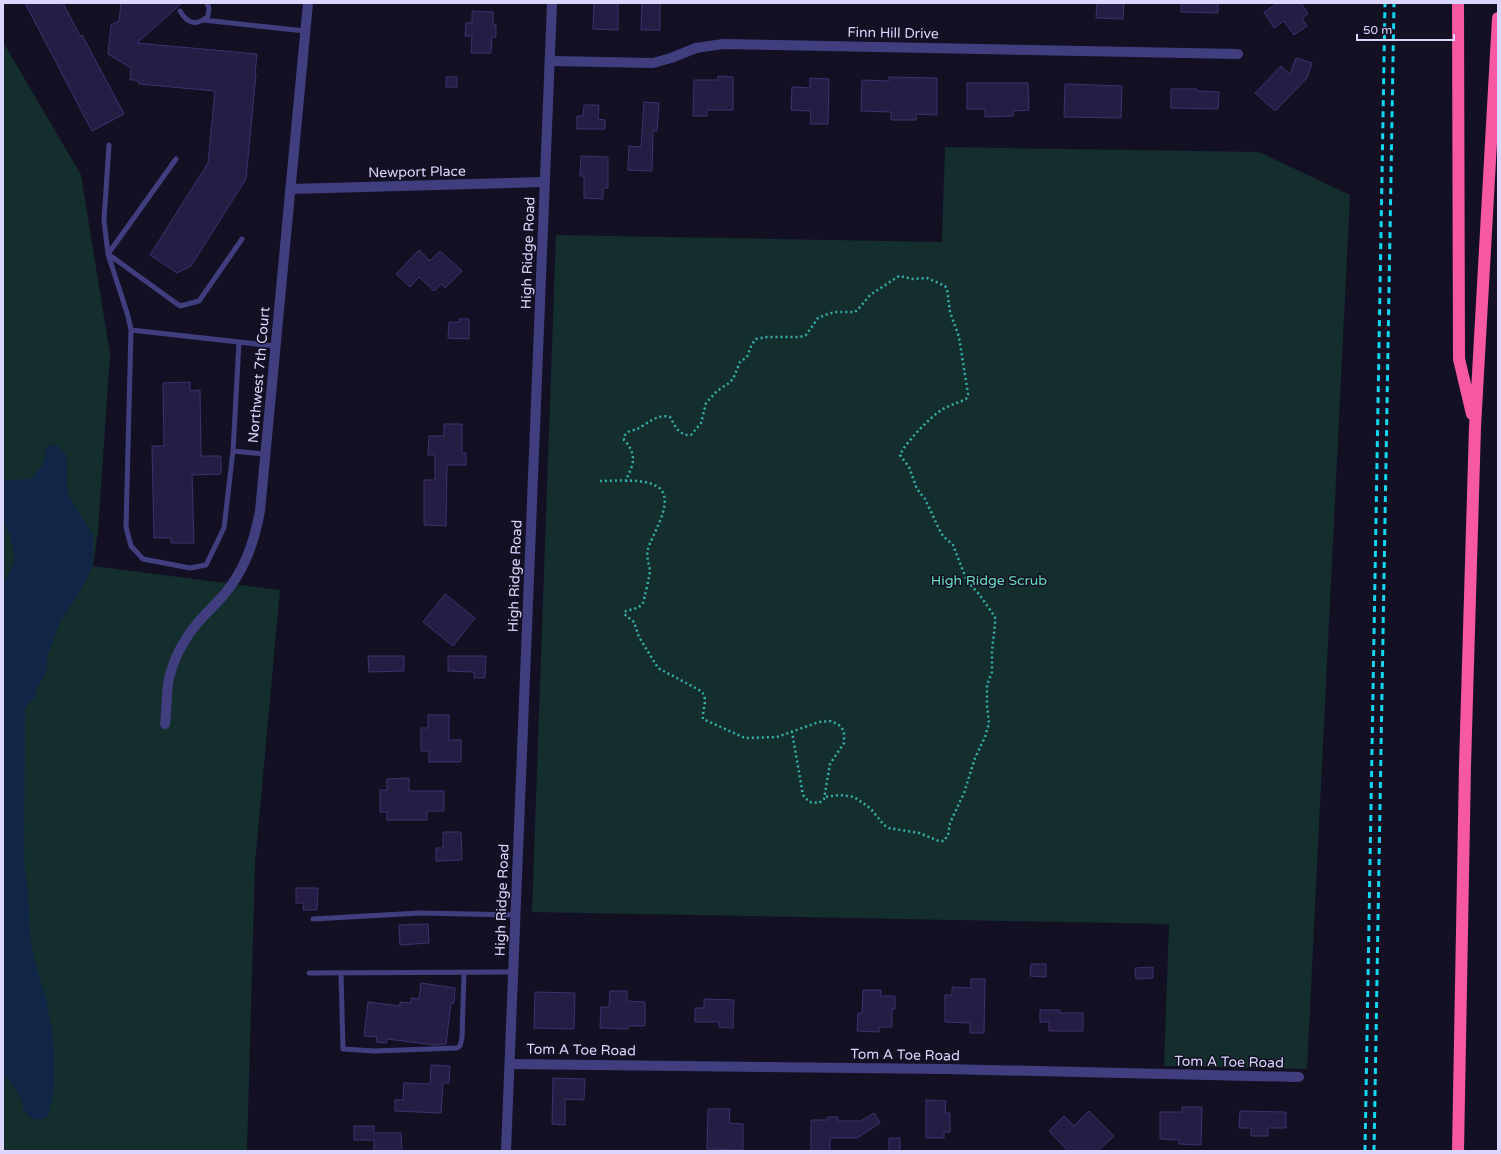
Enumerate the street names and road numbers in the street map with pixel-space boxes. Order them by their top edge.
street label: Finn Hill Drive [847,24,939,42]
street label: Newport Place [368,163,466,181]
street label: High Ridge Road [518,196,538,310]
street label: Northwest 7th Court [245,305,273,444]
street label: High Ridge Road [505,519,525,633]
street label: High Ridge Road [492,843,512,957]
street label: Tom A Toe Road [526,1041,636,1059]
street label: Tom A Toe Road [850,1046,960,1064]
street label: Tom A Toe Road [1174,1053,1284,1071]

